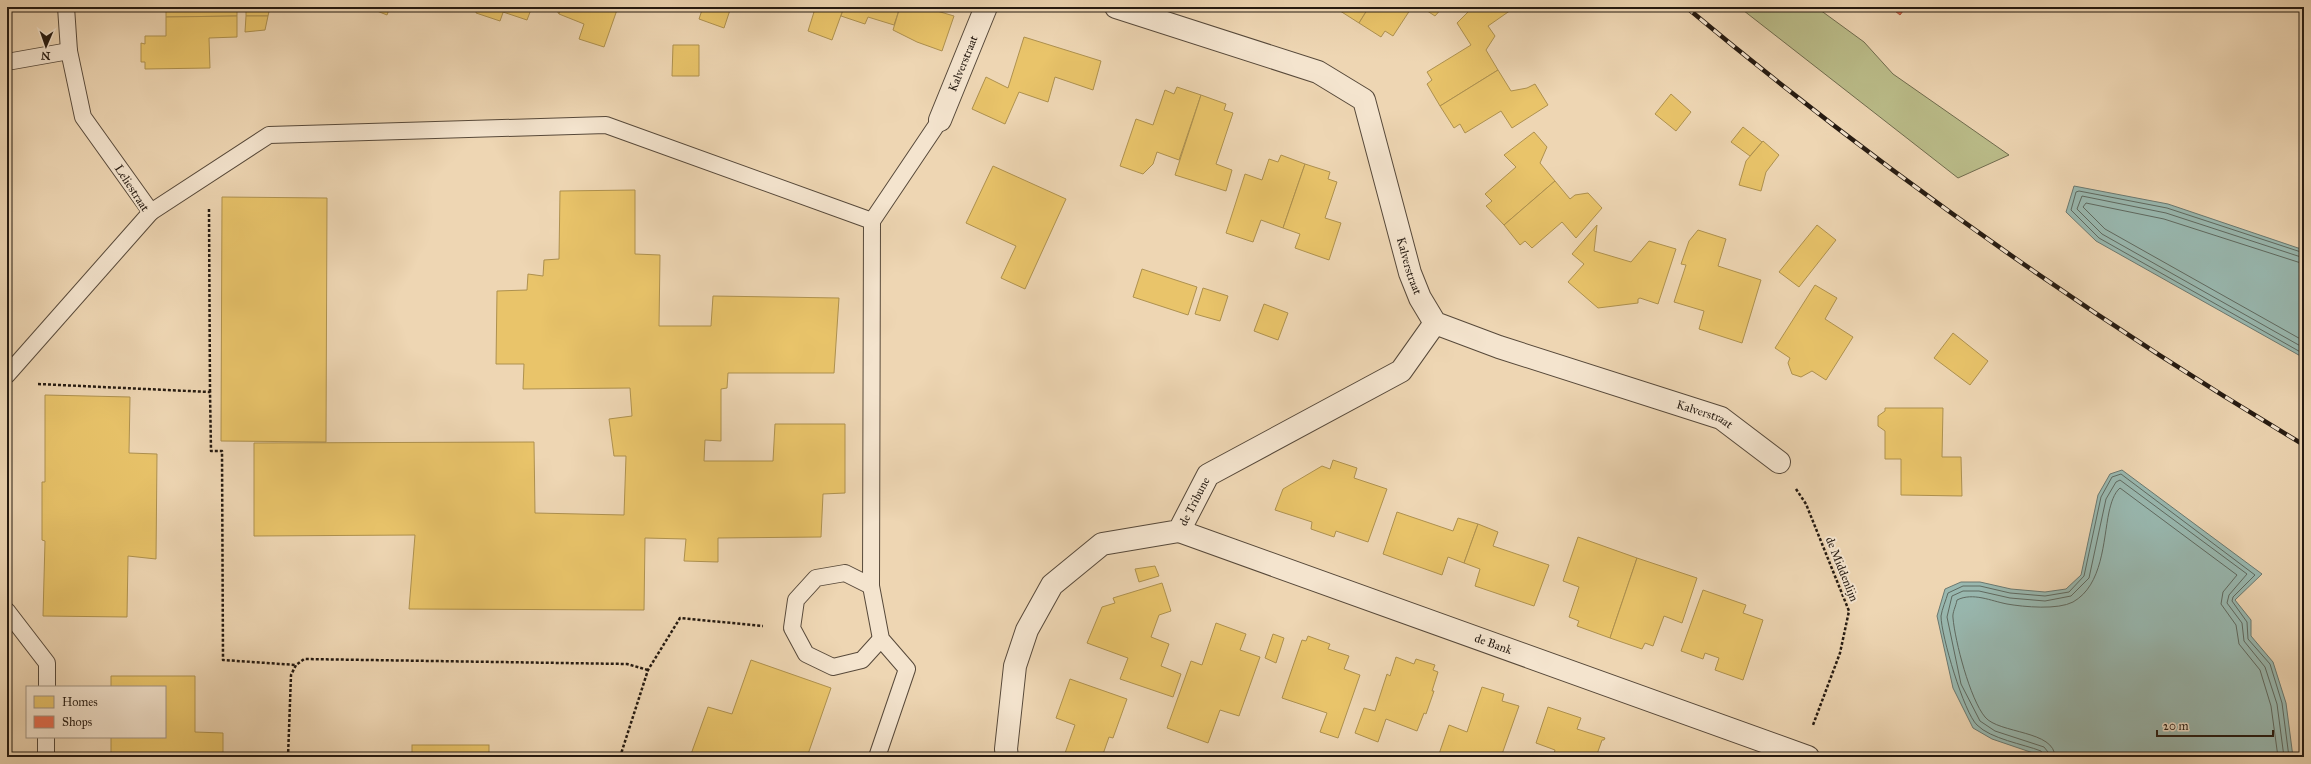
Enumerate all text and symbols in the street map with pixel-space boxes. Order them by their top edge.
north arrow [26,26,66,66]
street label: Kalverstraat [945,33,981,94]
text: N [40,49,51,62]
street label: Leliestraat [112,162,153,215]
street label: Kalverstraat [1394,236,1425,297]
street label: Kalverstraat [1675,397,1736,432]
street label: de Tribune [1176,475,1213,528]
street label: de Middenlijn [1823,535,1862,604]
street label: de Bank [1473,631,1514,657]
legend [26,686,166,738]
text: Homes [62,695,98,709]
scale bar [2157,712,2273,738]
text: Shops [62,715,92,729]
text: 20 m [2163,719,2189,733]

